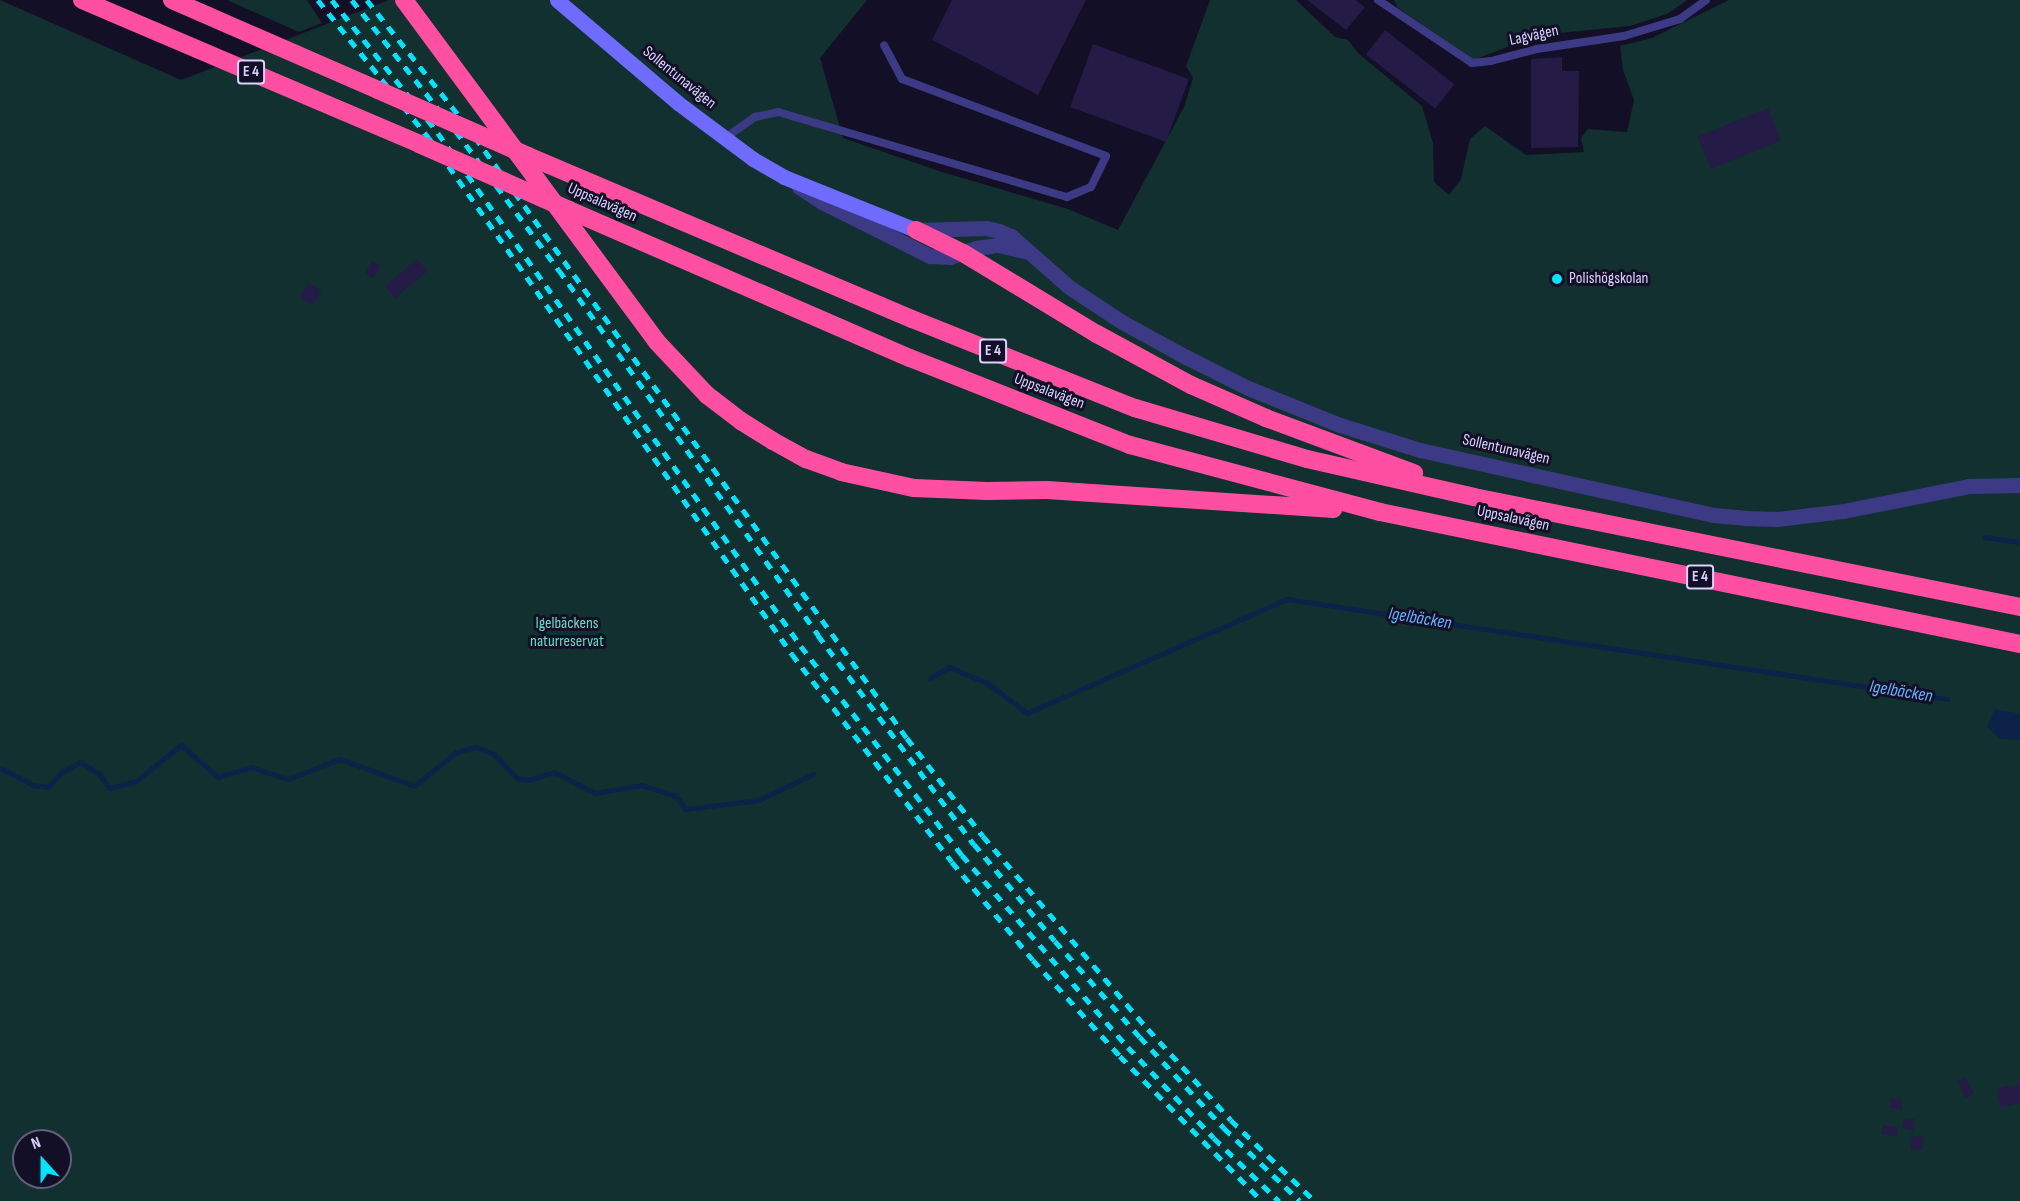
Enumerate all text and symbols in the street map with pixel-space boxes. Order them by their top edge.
street label: Lagvägen [1508,21,1560,51]
street label: Sollentunavägen [638,43,720,113]
road number: E 4 [236,60,266,84]
street label: Uppsalavägen [564,179,640,227]
place label: Polishögskolan [1569,269,1648,289]
marker: Polishögskolan [1550,272,1564,286]
road number: E 4 [978,339,1008,363]
street label: Uppsalavägen [1011,370,1087,414]
street label: Sollentunavägen [1460,431,1552,469]
street label: Uppsalavägen [1475,502,1551,536]
road number: E 4 [1685,565,1715,589]
water label: Igelbäcken [1387,603,1453,635]
park label: Igelbäckens naturreservat [530,614,604,652]
water label: Igelbäcken [1868,676,1934,708]
north arrow [12,1129,72,1189]
text: N [29,1133,43,1154]

